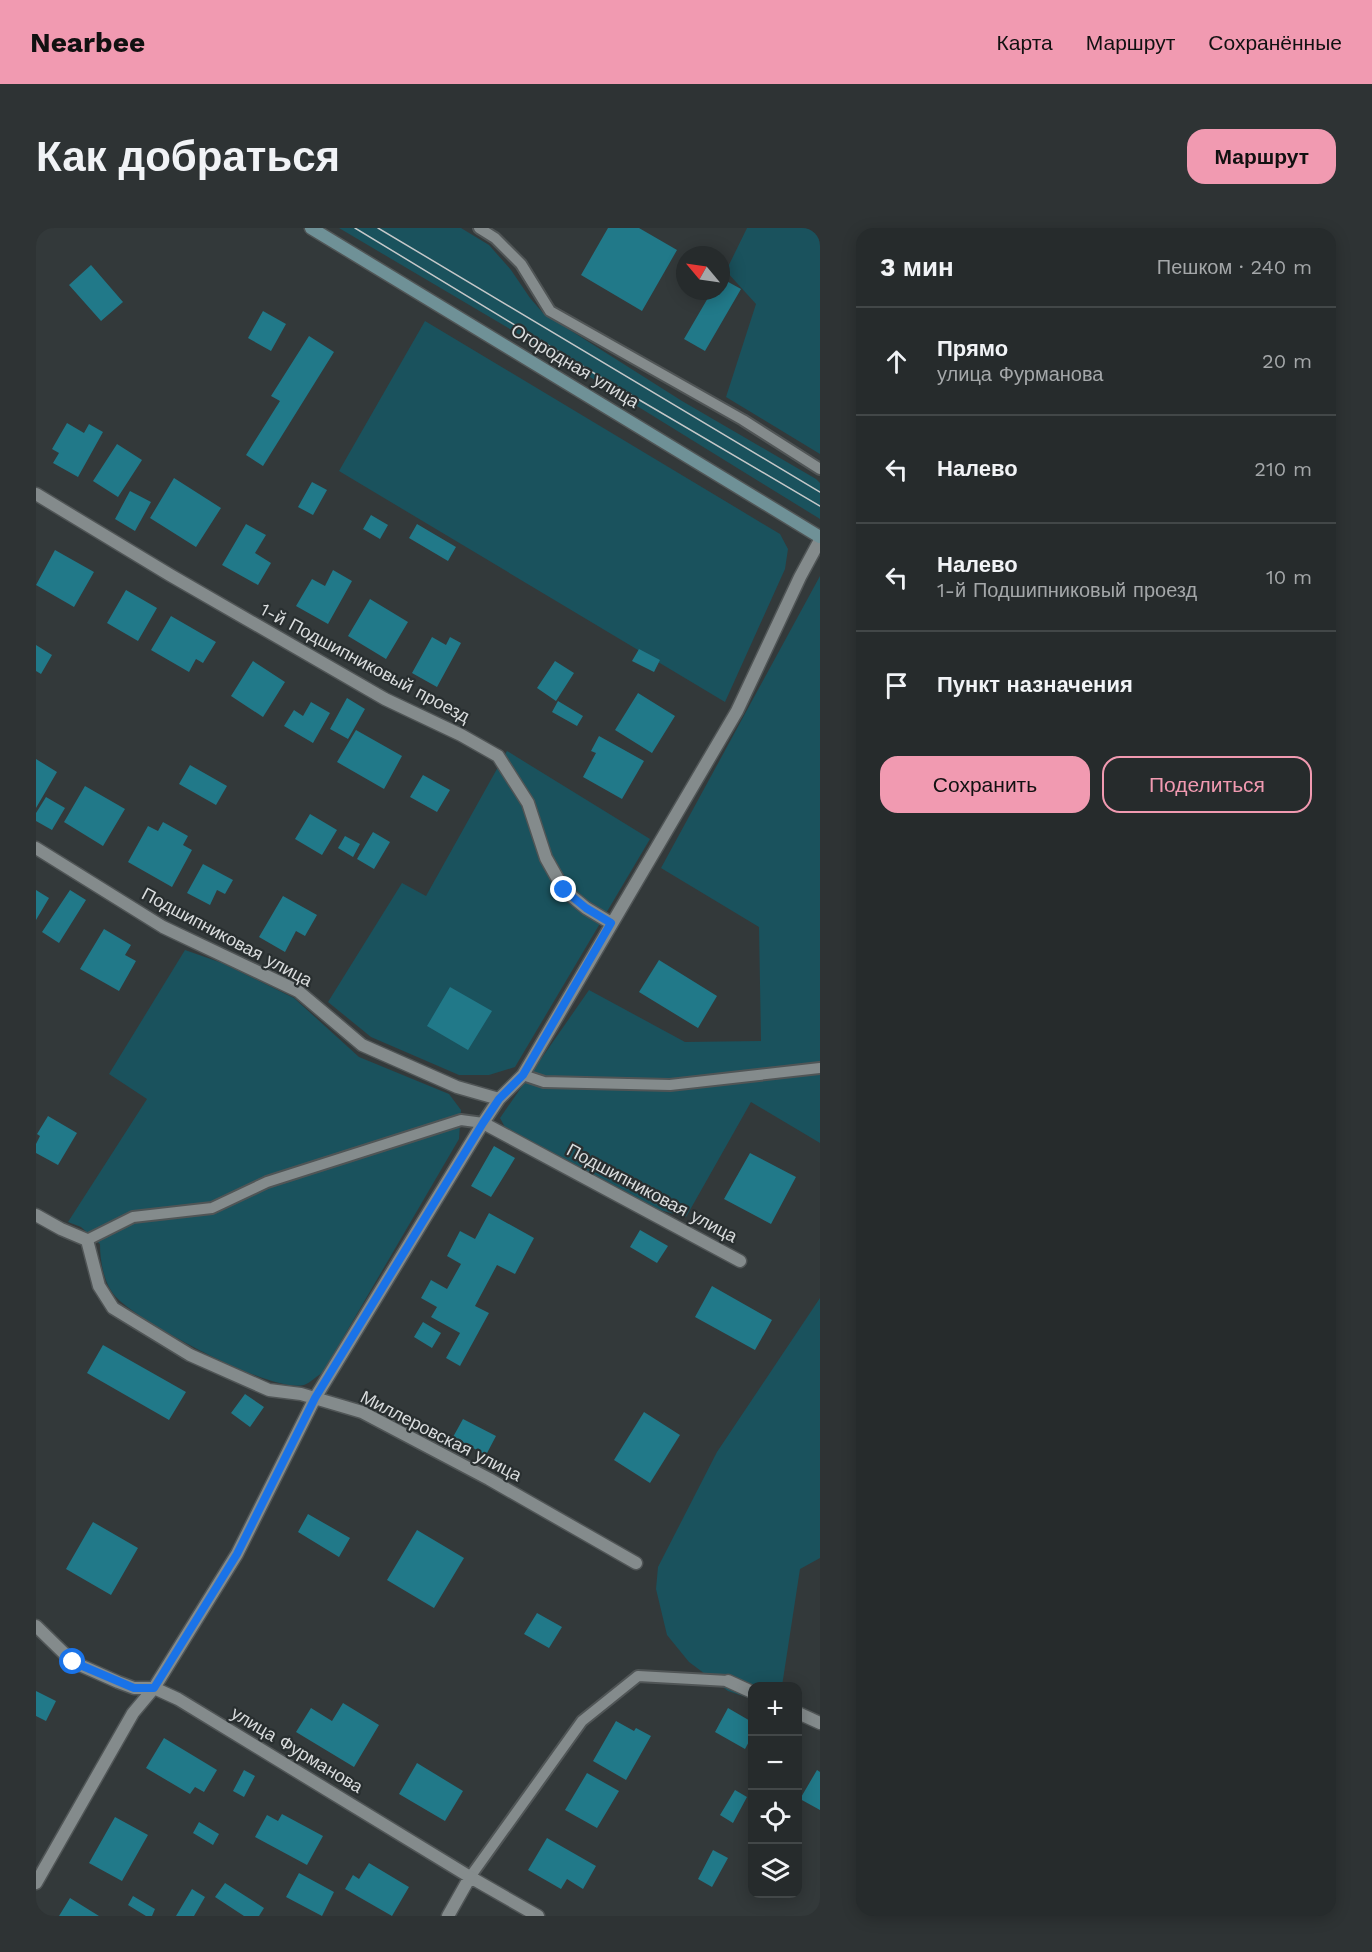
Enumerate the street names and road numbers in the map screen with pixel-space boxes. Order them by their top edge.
street label: Огородная улица [507,319,644,413]
street label: 1-й Подшипниковый проезд [257,598,474,727]
street label: Подшипниковая улица [138,883,317,991]
street label: Подшипниковая улица [563,1139,742,1247]
street label: Миллеровская улица [357,1386,526,1486]
street label: улица Фурманова [228,1702,368,1798]

